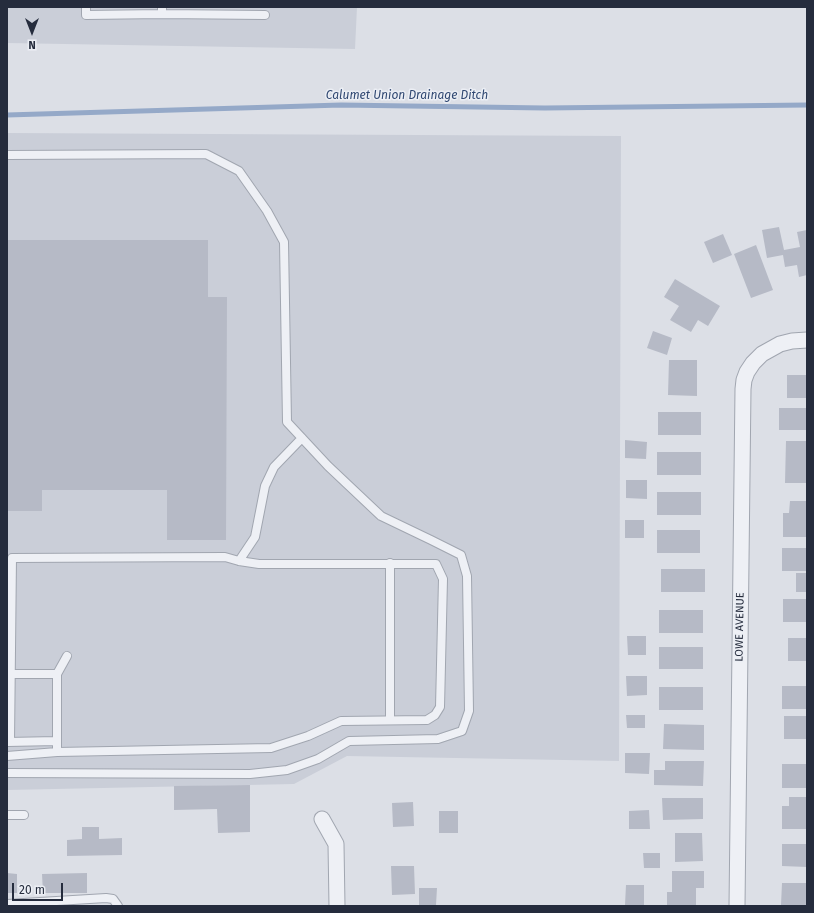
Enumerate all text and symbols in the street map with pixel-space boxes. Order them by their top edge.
north arrow [12,12,52,52]
text: N [28,38,36,51]
water label: Calumet Union Drainage Ditch [326,89,488,103]
street label: LOWE AVENUE [733,592,747,662]
scale bar [14,875,65,901]
text: 20 m [19,883,45,897]

